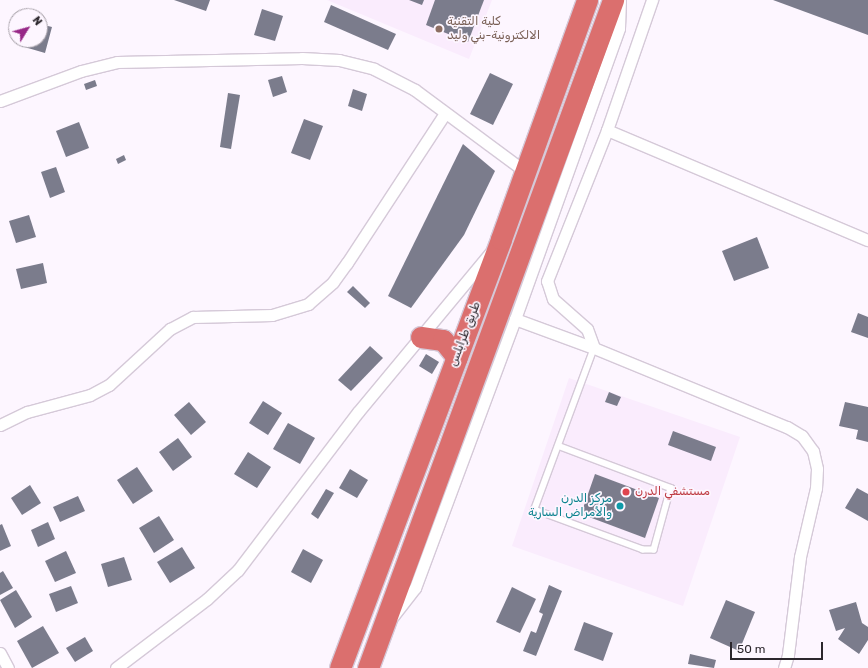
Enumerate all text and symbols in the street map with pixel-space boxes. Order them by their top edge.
north arrow [8,8,48,48]
text: N [30,14,45,28]
place label: كلية التقنية الالكترونية-بني وليد [447,15,540,43]
marker: كلية التقنية الالكترونية-بني وليد [434,24,444,34]
street label: طريق طرابلس [446,300,484,368]
place label: مستشفي الدرن [635,485,710,499]
marker: مستشفي الدرن [620,486,632,498]
place label: مركز الدرن والأمراض السارية [528,492,612,520]
marker: مركز الدرن والأمراض السارية [615,501,625,511]
scale bar [732,634,825,660]
text: 50 m [737,642,765,656]

